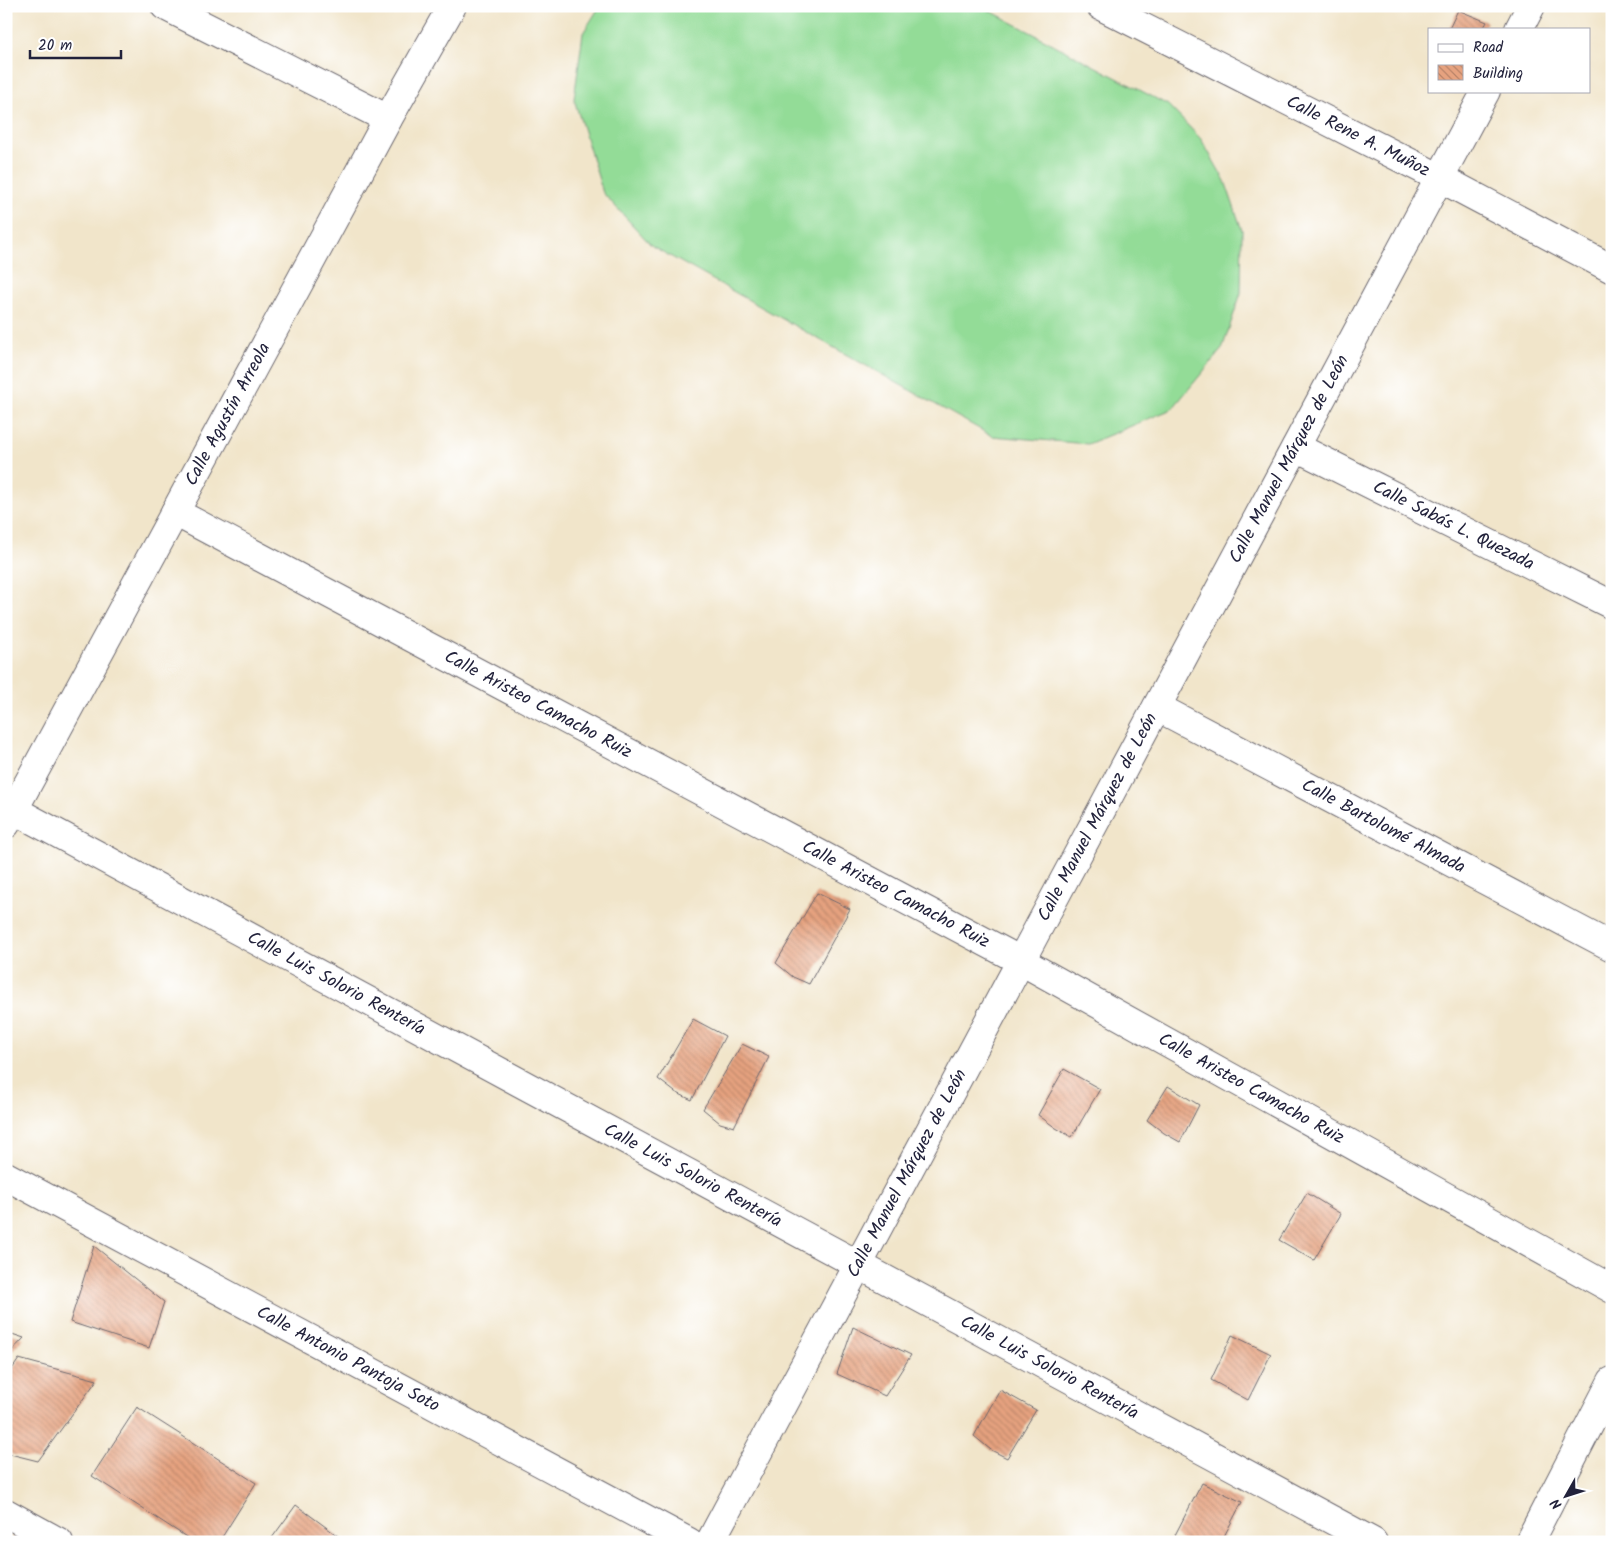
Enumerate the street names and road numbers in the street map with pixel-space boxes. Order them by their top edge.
street label: Calle Rene A. Muñoz [1281,88,1435,185]
street label: Calle Agustín Arreola [177,337,279,491]
street label: Calle Manuel Márquez de León [1221,349,1357,569]
street label: Calle Sabás L. Quezada [1367,473,1539,578]
street label: Calle Aristeo Camacho Ruiz [439,643,637,767]
street label: Calle Manuel Márquez de León [1030,707,1165,927]
street label: Calle Bartolomé Almada [1296,771,1471,882]
street label: Calle Aristeo Camacho Ruiz [797,833,995,956]
street label: Calle Luis Solorio Rentería [242,924,431,1044]
street label: Calle Aristeo Camacho Ruiz [1153,1025,1350,1152]
street label: Calle Manuel Márquez de León [839,1064,975,1283]
street label: Calle Luis Solorio Rentería [598,1116,787,1236]
street label: Calle Antonio Pantoja Soto [251,1298,445,1420]
street label: Calle Luis Solorio Rentería [955,1308,1144,1428]

